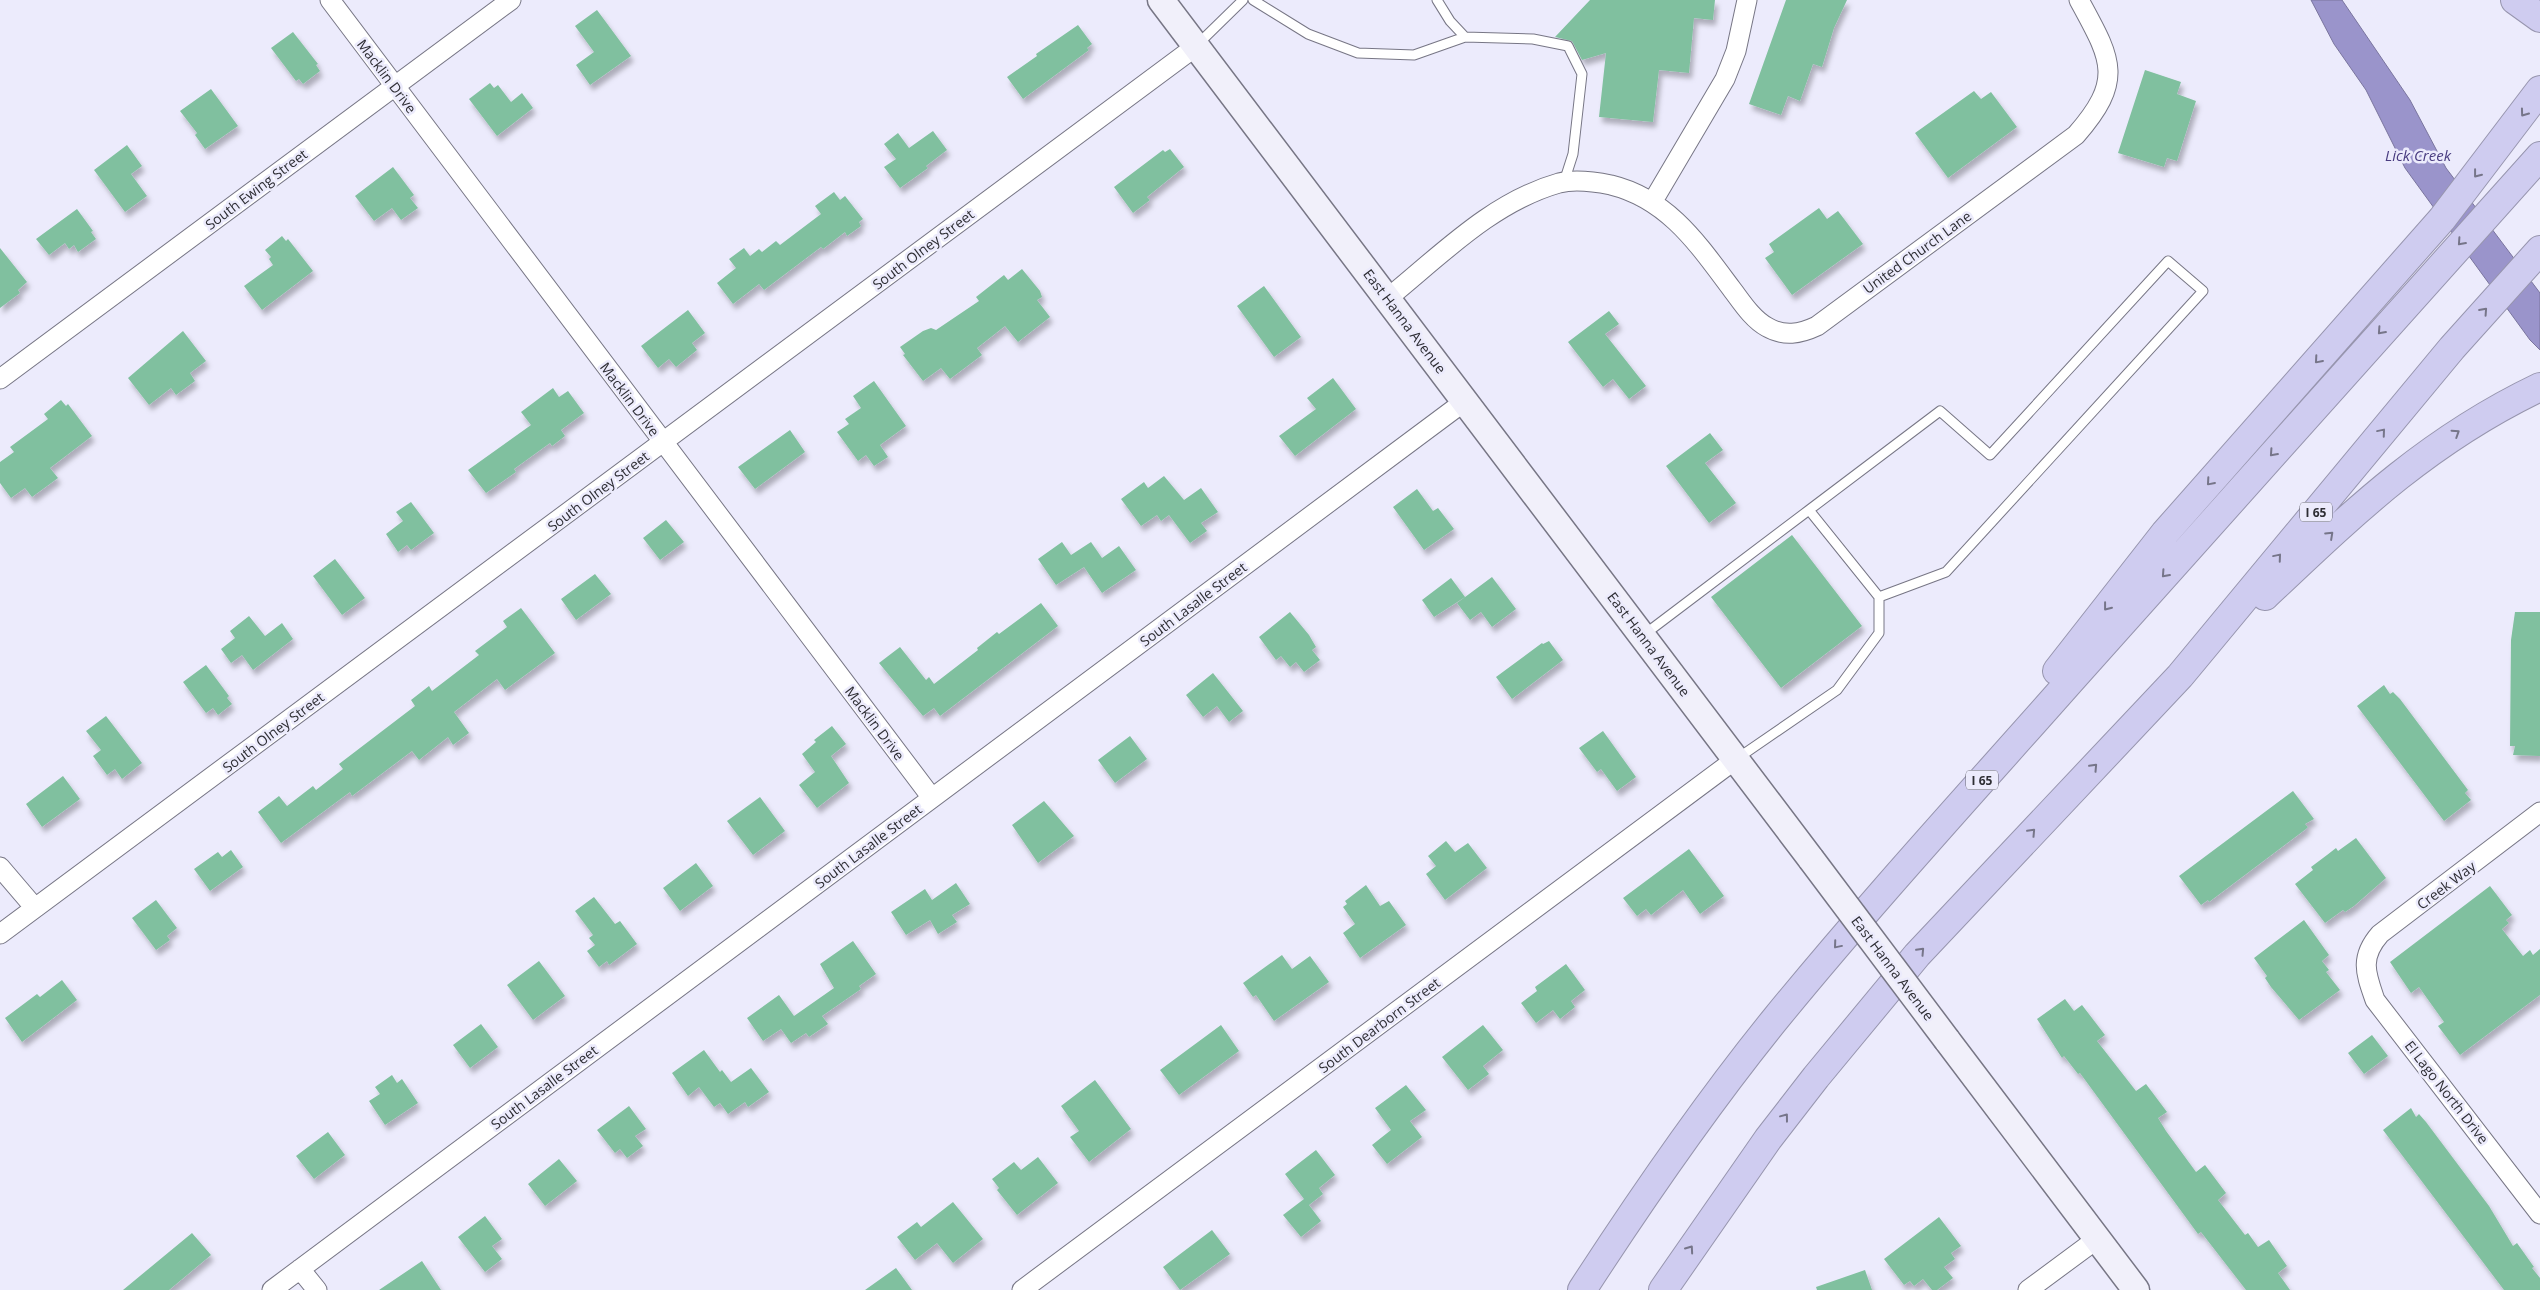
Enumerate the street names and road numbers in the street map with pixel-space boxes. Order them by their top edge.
street label: Macklin Drive [353,35,421,117]
street label: South Ewing Street [201,144,311,234]
street label: South Olney Street [868,205,978,293]
street label: United Church Lane [1859,206,1975,298]
street label: East Hanna Avenue [1359,265,1451,377]
street label: Macklin Drive [596,358,664,440]
street label: South Olney Street [543,447,653,535]
road number: I 65 [2300,502,2332,522]
street label: South Lasalle Street [1136,558,1250,650]
street label: East Hanna Avenue [1603,588,1695,700]
street label: Macklin Drive [841,682,909,764]
street label: South Olney Street [218,688,328,776]
road number: I 65 [1966,770,1998,790]
street label: South Lasalle Street [811,800,925,892]
street label: Creek Way [2413,856,2480,913]
street label: East Hanna Avenue [1847,912,1939,1024]
street label: South Dearborn Street [1314,973,1444,1077]
street label: El Lago North Drive [2401,1037,2493,1148]
street label: South Lasalle Street [487,1041,601,1133]

